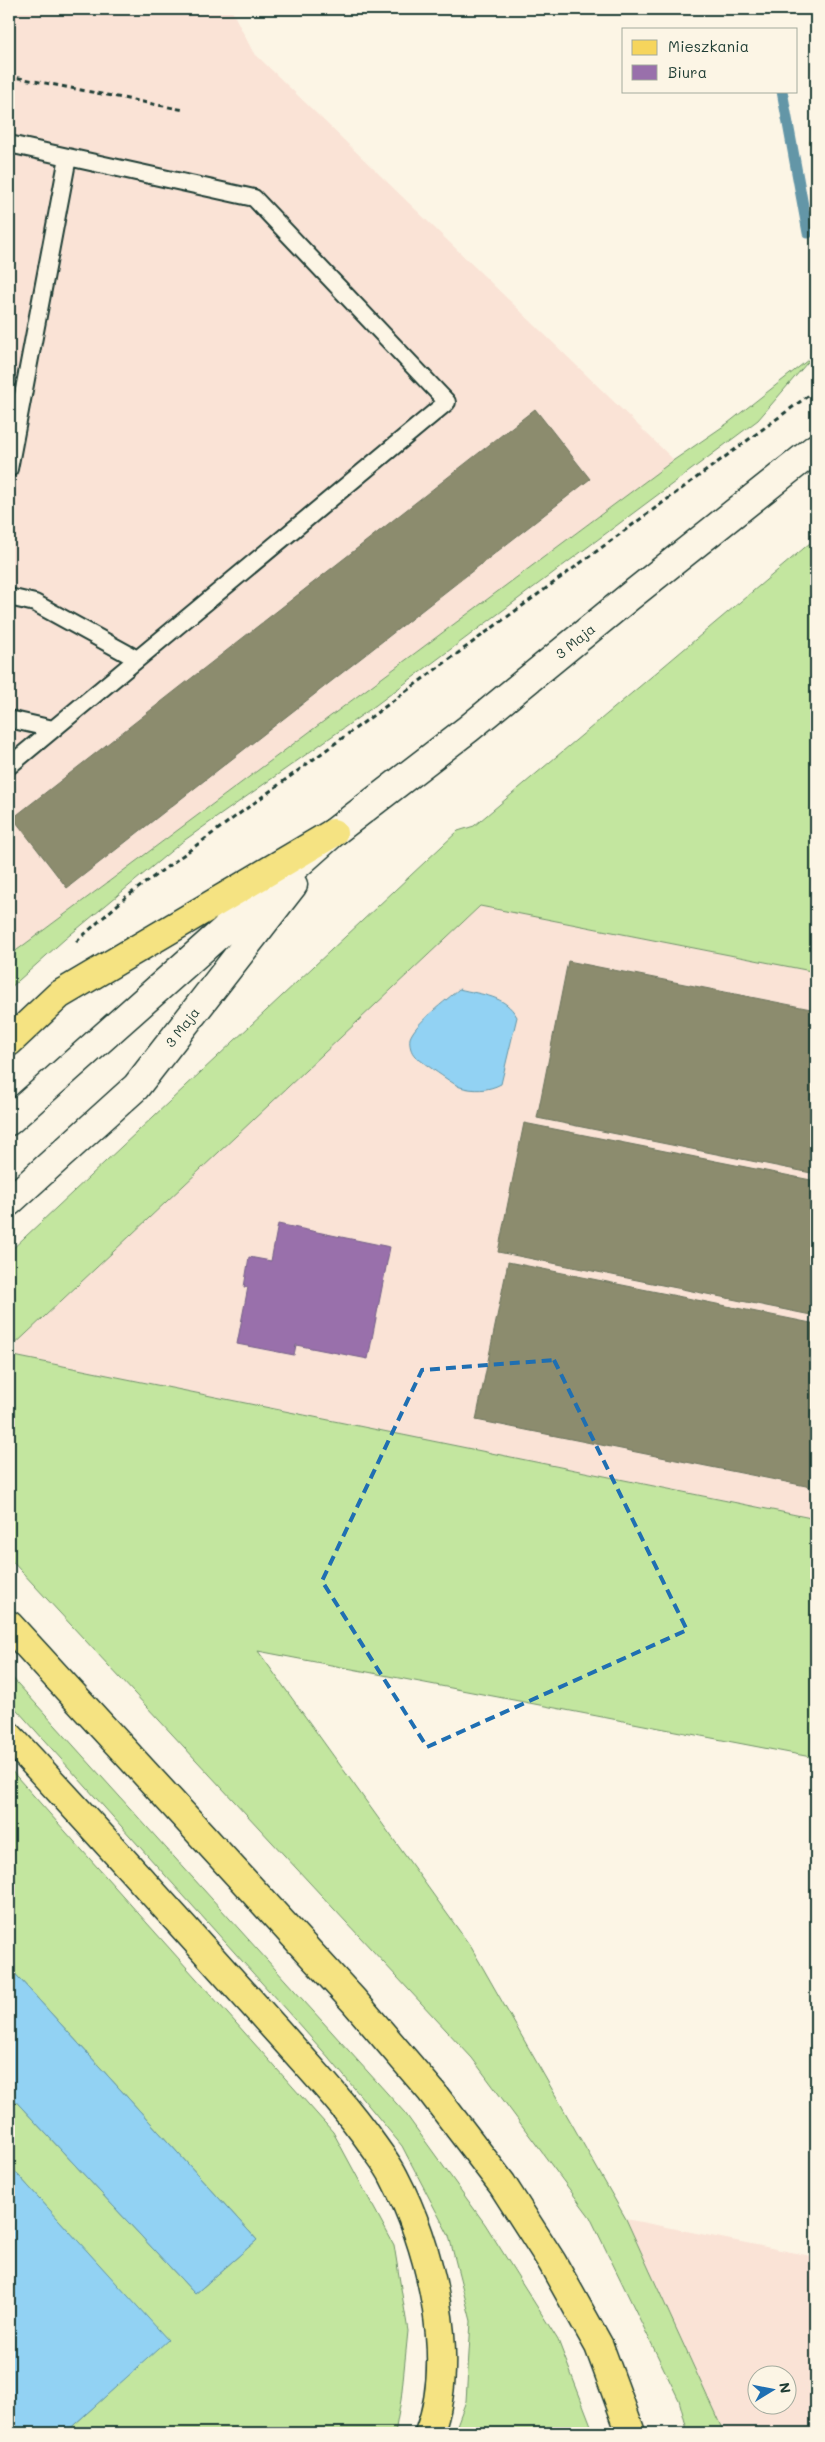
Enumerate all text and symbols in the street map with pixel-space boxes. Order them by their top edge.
legend [622,28,798,92]
text: Mieszkania [668,36,749,56]
text: Biura [668,62,707,82]
street label: 3 Maja [551,619,599,663]
street label: 3 Maja [160,1003,204,1051]
north arrow [748,2364,798,2414]
text: N [775,2381,796,2395]

